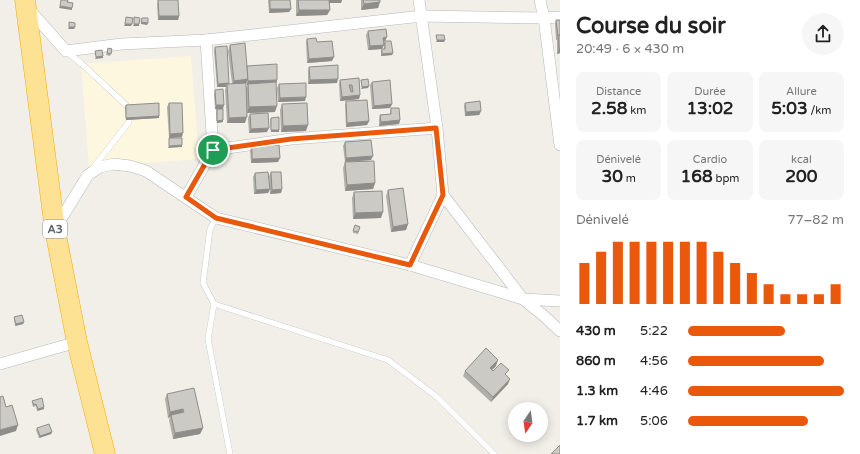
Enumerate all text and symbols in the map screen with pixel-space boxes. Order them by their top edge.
text: Course du soir [576,13,726,39]
button: share [802,13,844,55]
text: 20:49 · 6 × 430 m [576,41,684,57]
text: Distance [596,85,641,98]
text: Durée [694,85,726,98]
text: Allure [786,85,817,98]
text: 2.58 [591,98,627,119]
text: 13:02 [686,98,734,119]
text: 5:03 [771,98,808,119]
text: km [627,104,646,117]
text: /km [808,104,831,117]
pin [196,133,230,167]
icon: arrive [202,139,224,161]
text: Dénivelé [596,153,641,166]
text: Cardio [693,153,727,166]
text: kcal [791,153,812,166]
text: 30 [602,166,623,187]
text: 168 [681,166,713,187]
text: 200 [785,166,817,187]
text: m [623,172,636,185]
text: bpm [713,172,739,185]
text: Dénivelé [576,212,629,228]
text: 77–82 m [787,212,844,228]
road number: A3 [43,220,67,238]
text: 430 m [576,323,616,339]
text: 5:22 [640,323,668,339]
text: 860 m [576,353,616,369]
text: 4:56 [640,353,668,369]
text: 1.3 km [576,383,618,399]
text: 4:46 [640,383,668,399]
north arrow [508,402,548,442]
map controls [508,402,548,442]
text: 1.7 km [576,413,618,429]
text: 5:06 [640,413,668,429]

